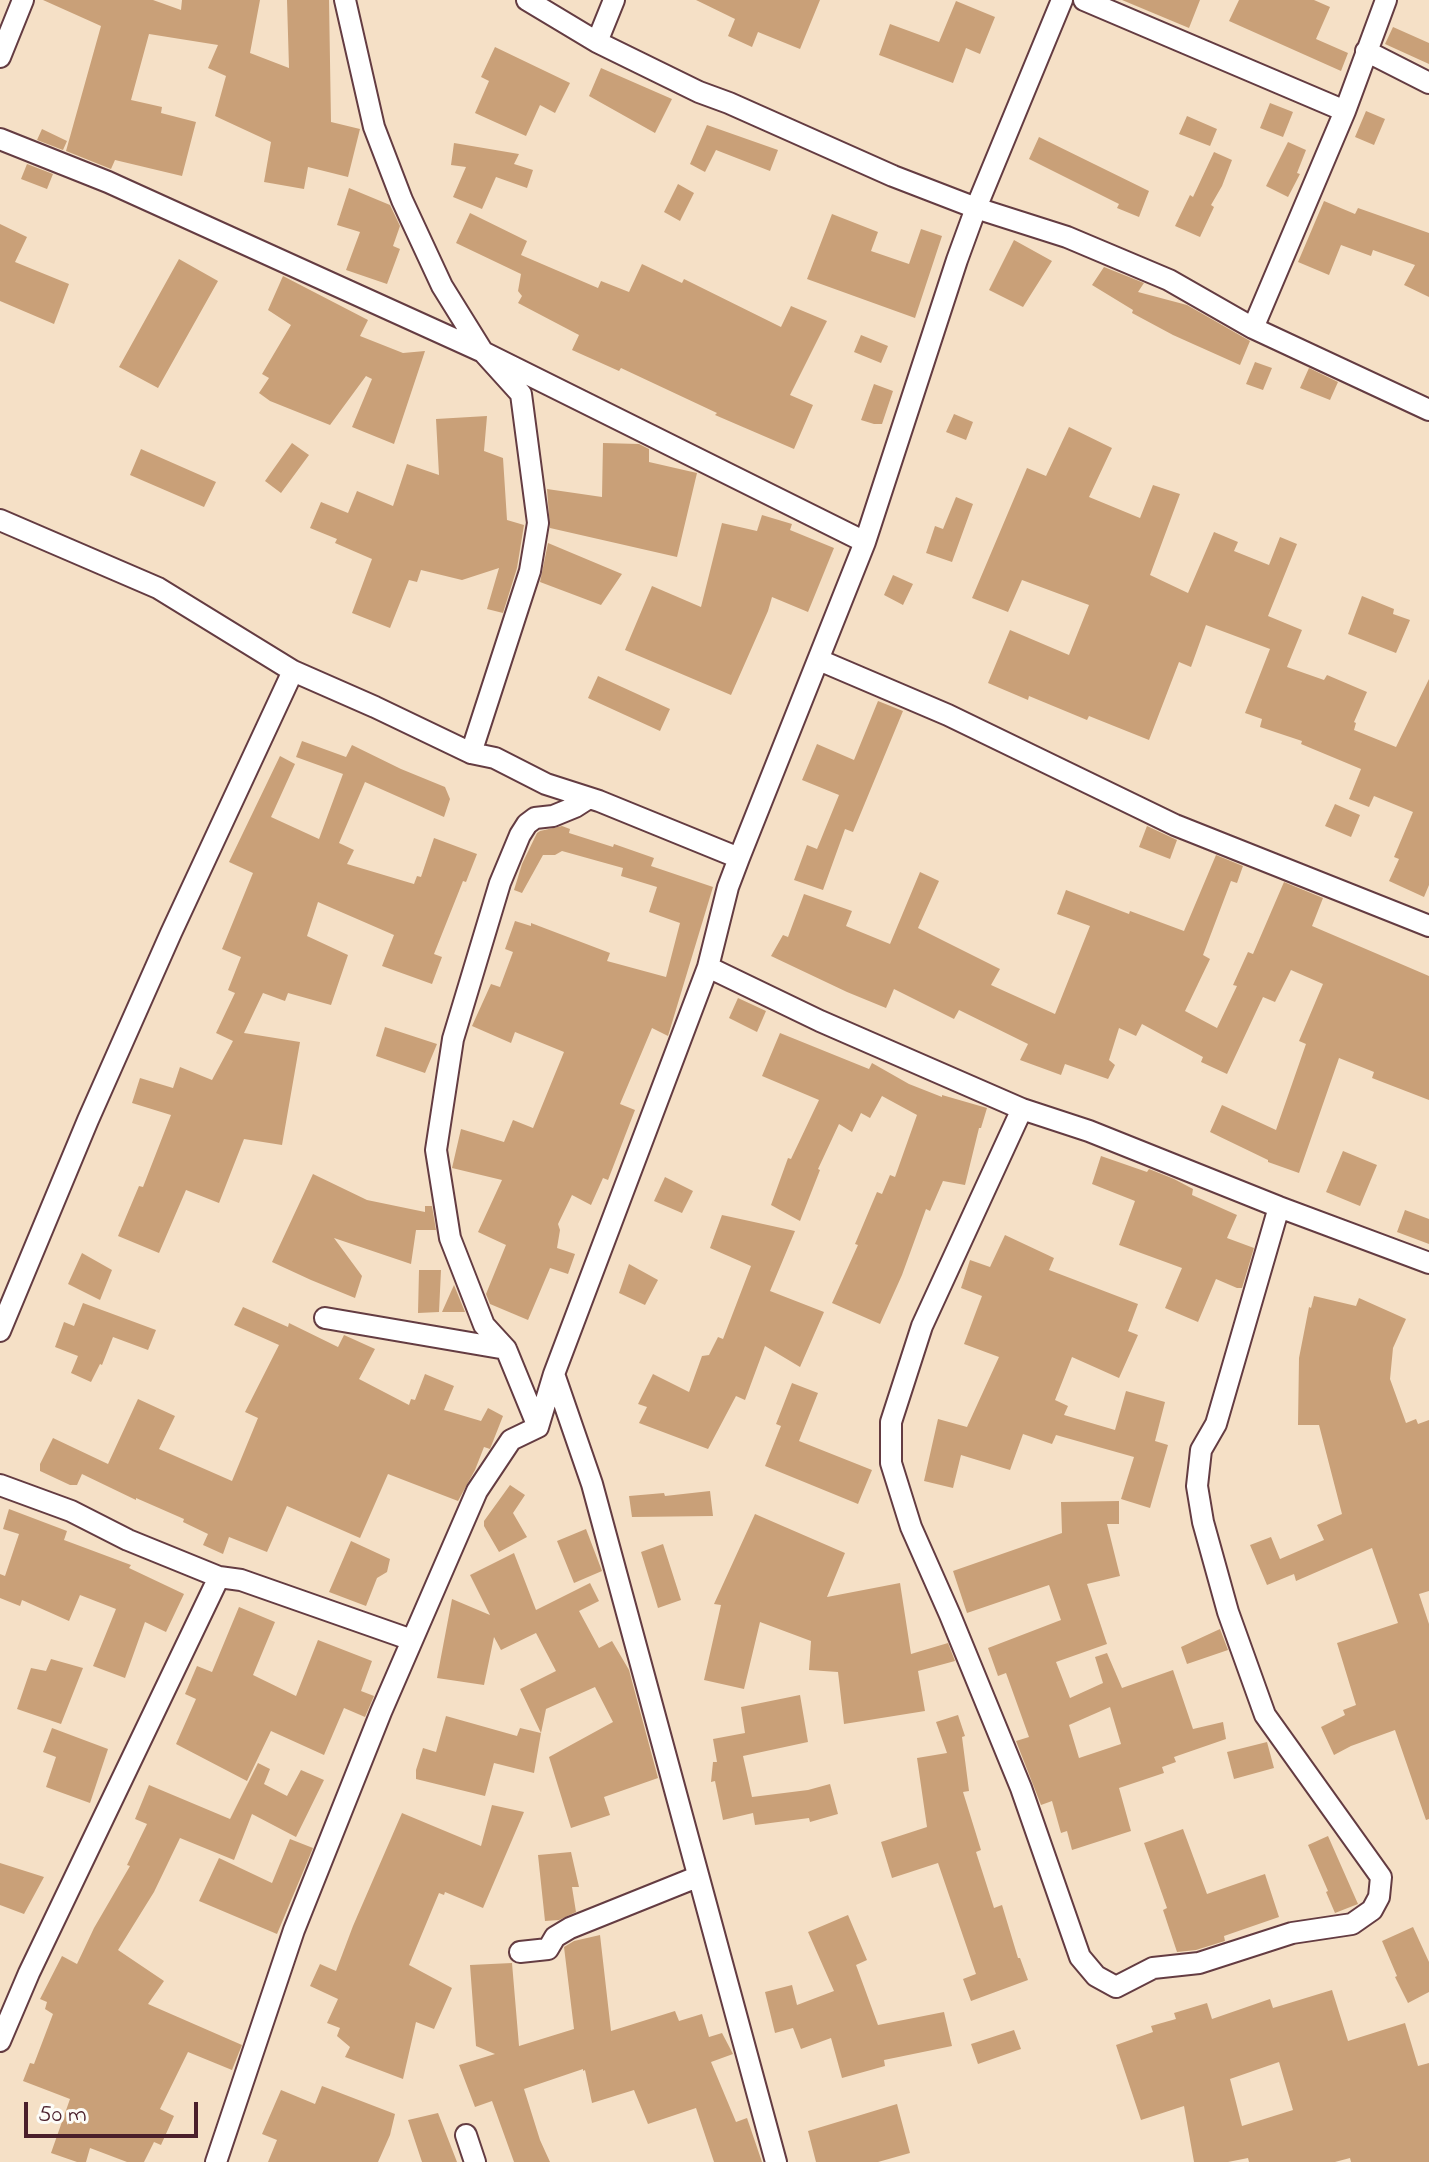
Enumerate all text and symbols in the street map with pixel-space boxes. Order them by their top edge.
scale bar [28,2086,202,2136]
text: 50 m [38,2098,87,2133]

